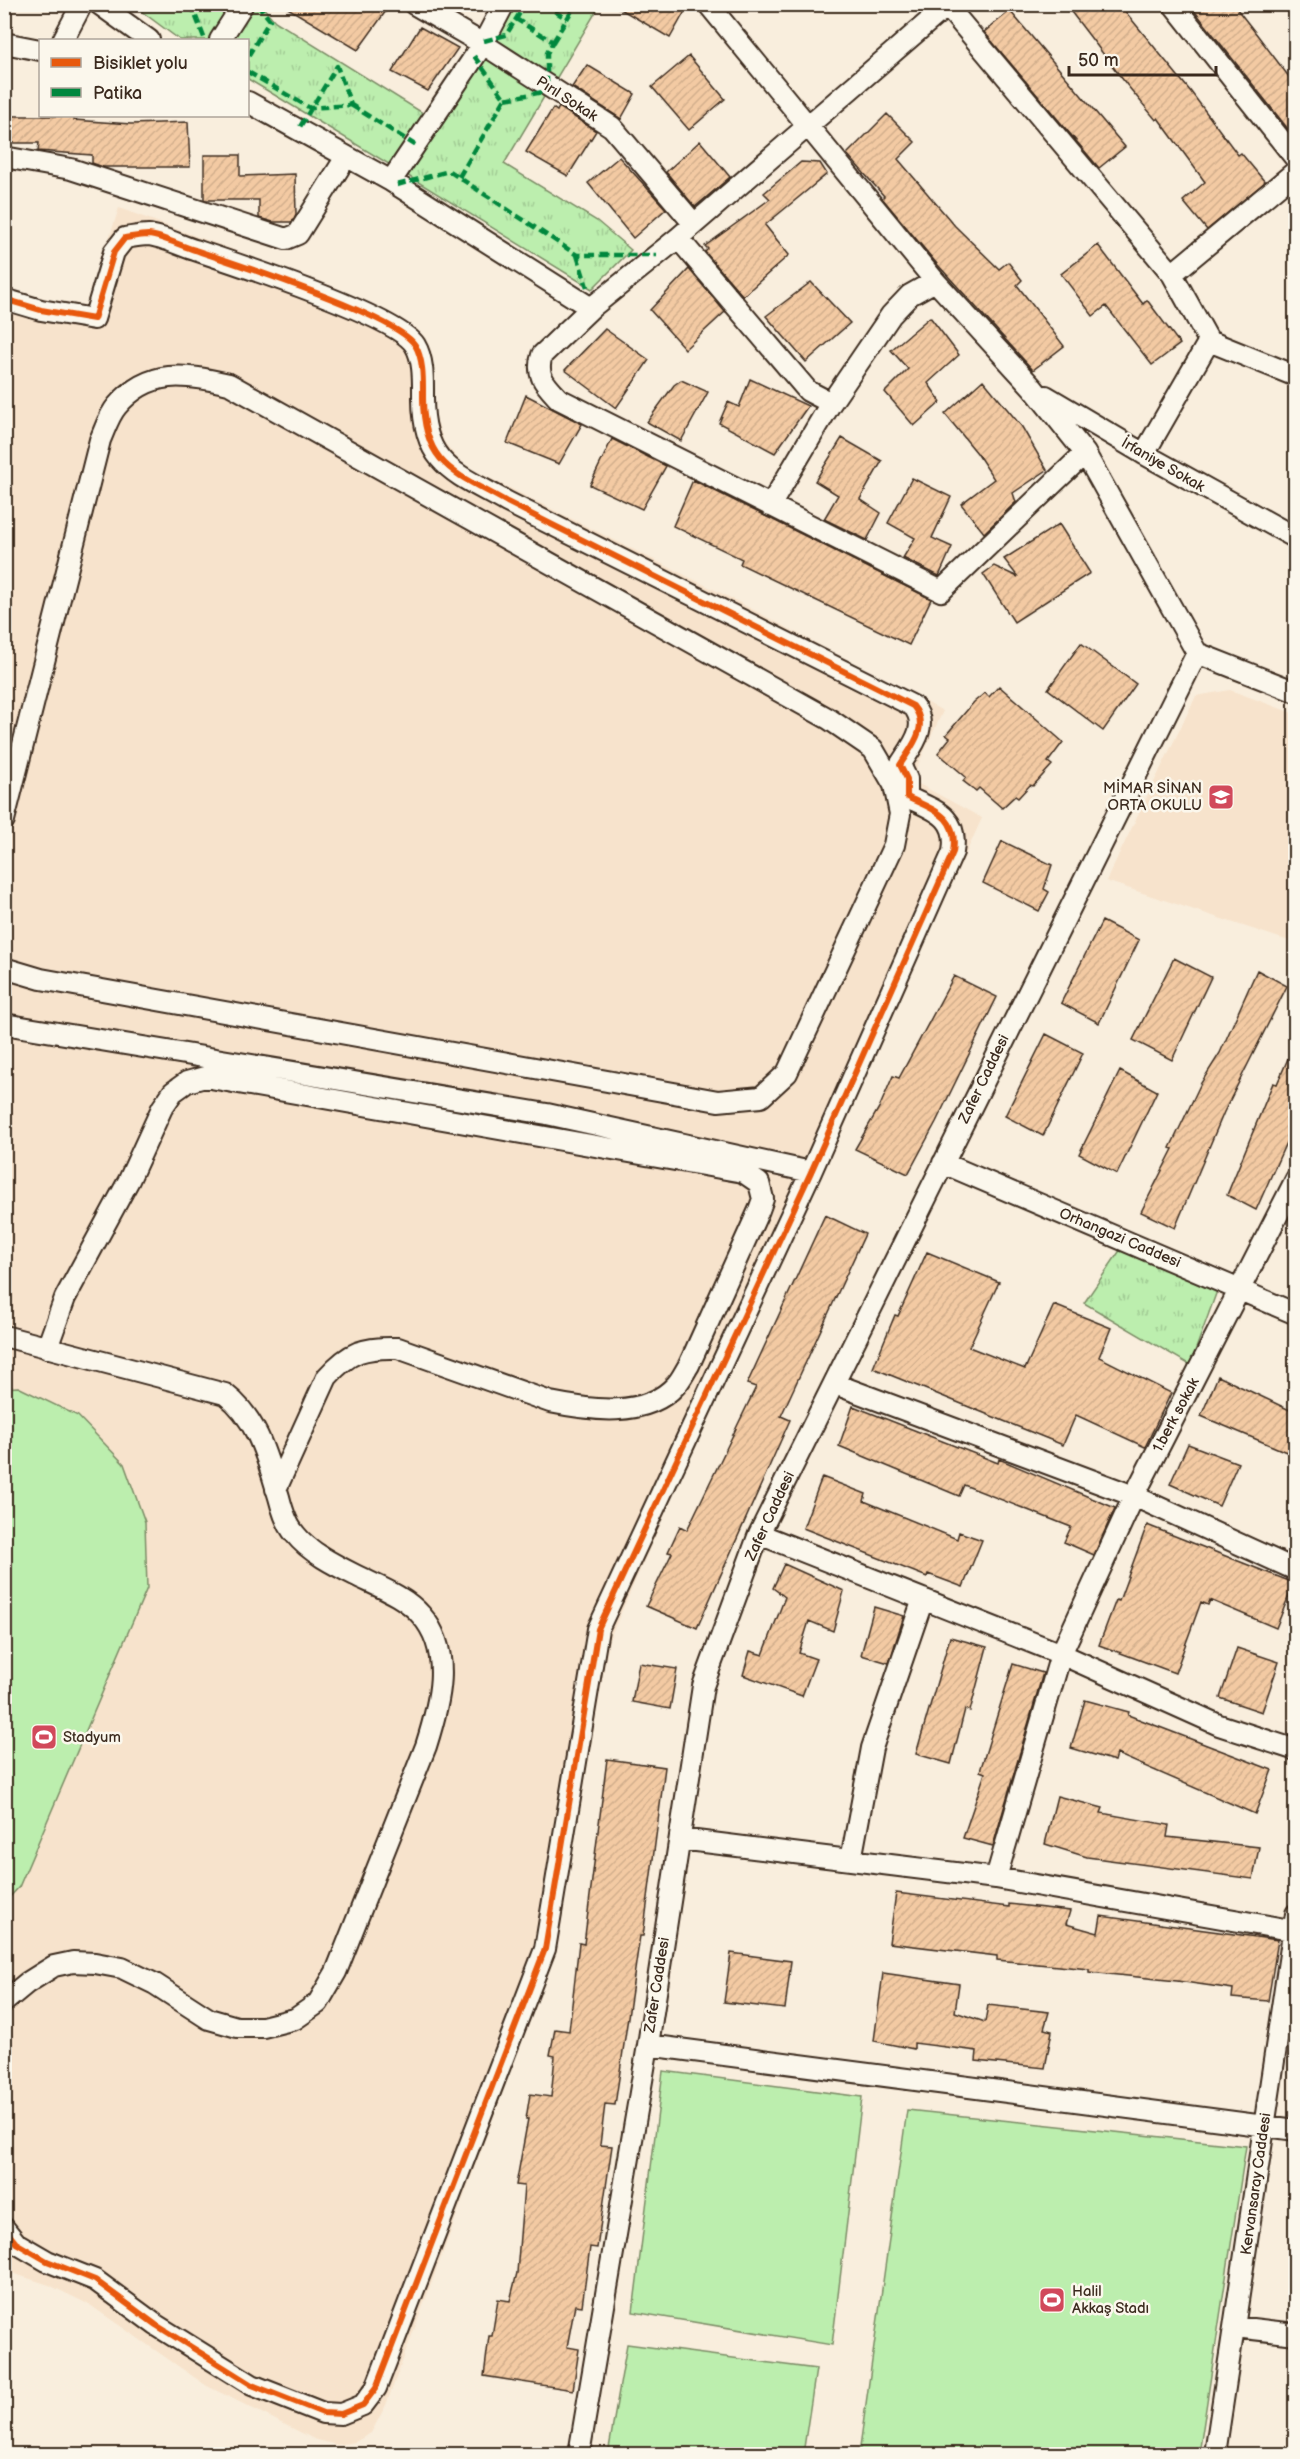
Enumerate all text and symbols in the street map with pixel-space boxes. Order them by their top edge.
legend [39,39,249,117]
scale bar [1069,39,1216,77]
text: 50 m [1078,50,1119,71]
text: Bisiklet yolu [93,53,188,74]
street label: Pırıl Sokak [533,72,602,126]
text: Patika [93,83,142,104]
street label: İrfaniye Sokak [1118,433,1209,497]
place label: MİMAR SİNAN ORTA OKULU [1103,779,1202,815]
school or university icon: MİMAR SİNAN ORTA OKULU [1206,782,1236,812]
street label: Zafer Caddesi [954,1032,1014,1127]
street label: Orhangazi Caddesi [1056,1204,1184,1272]
street label: 1.berk sokak [1148,1374,1204,1456]
street label: Zafer Caddesi [741,1468,799,1565]
sports icon: Stadyum [29,1722,59,1752]
place label: Stadyum [63,1728,121,1747]
street label: Zafer Caddesi [640,1936,674,2035]
street label: Kervansaray Caddesi [1237,2112,1275,2256]
place label: Halil Akkaş Stadı [1072,2282,1149,2318]
sports icon: Halil Akkaş Stadı [1037,2285,1067,2315]

